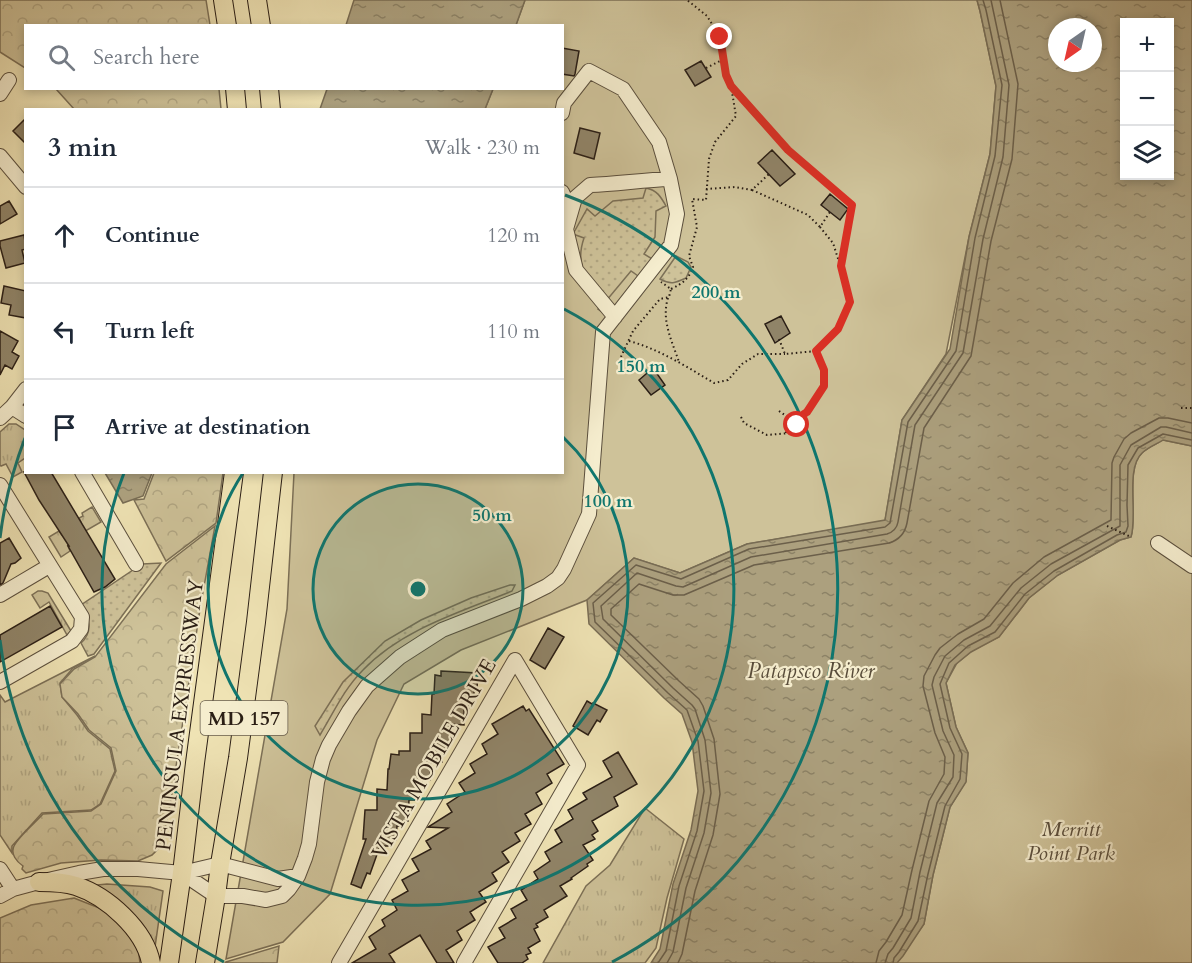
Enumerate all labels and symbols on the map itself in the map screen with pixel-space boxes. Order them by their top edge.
north arrow [1048,18,1102,72]
route end [706,23,732,49]
text: 200 m [691,280,741,305]
text: 150 m [616,354,666,379]
route start [783,411,809,437]
text: 100 m [583,489,633,514]
text: 50 m [472,503,512,528]
street label: PENINSULA EXPRESSWAY [149,577,211,853]
centre of rings [408,579,428,599]
street label: VISTA MOBILE DRIVE [365,653,503,865]
water label: Patapsco River [747,656,875,686]
road number: MD 157 [200,701,288,735]
park label: Merritt Point Park [1027,815,1115,868]

